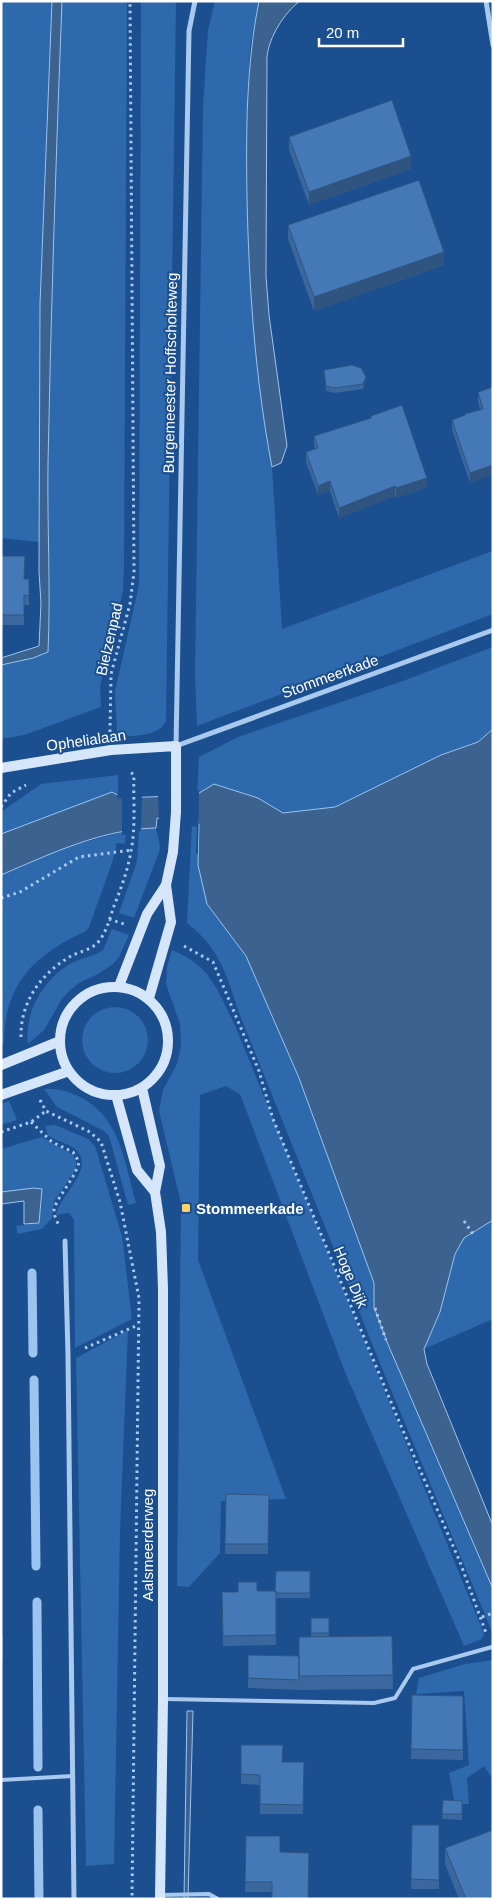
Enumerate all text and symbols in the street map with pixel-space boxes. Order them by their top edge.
scale bar [319,15,403,47]
text: 20 m [326,24,359,41]
street label: Burgemeester Hoffscholteweg [160,273,180,473]
street label: Bielzenpad [92,601,126,677]
street label: Stommeerkade [279,651,381,701]
street label: Ophelialaan [45,726,127,754]
place label: Stommeerkade [196,1200,304,1217]
marker: Stommeerkade [180,1202,192,1214]
street label: Hoge Dijk [330,1244,372,1311]
street label: Aalsmeerderweg [139,1489,156,1601]

